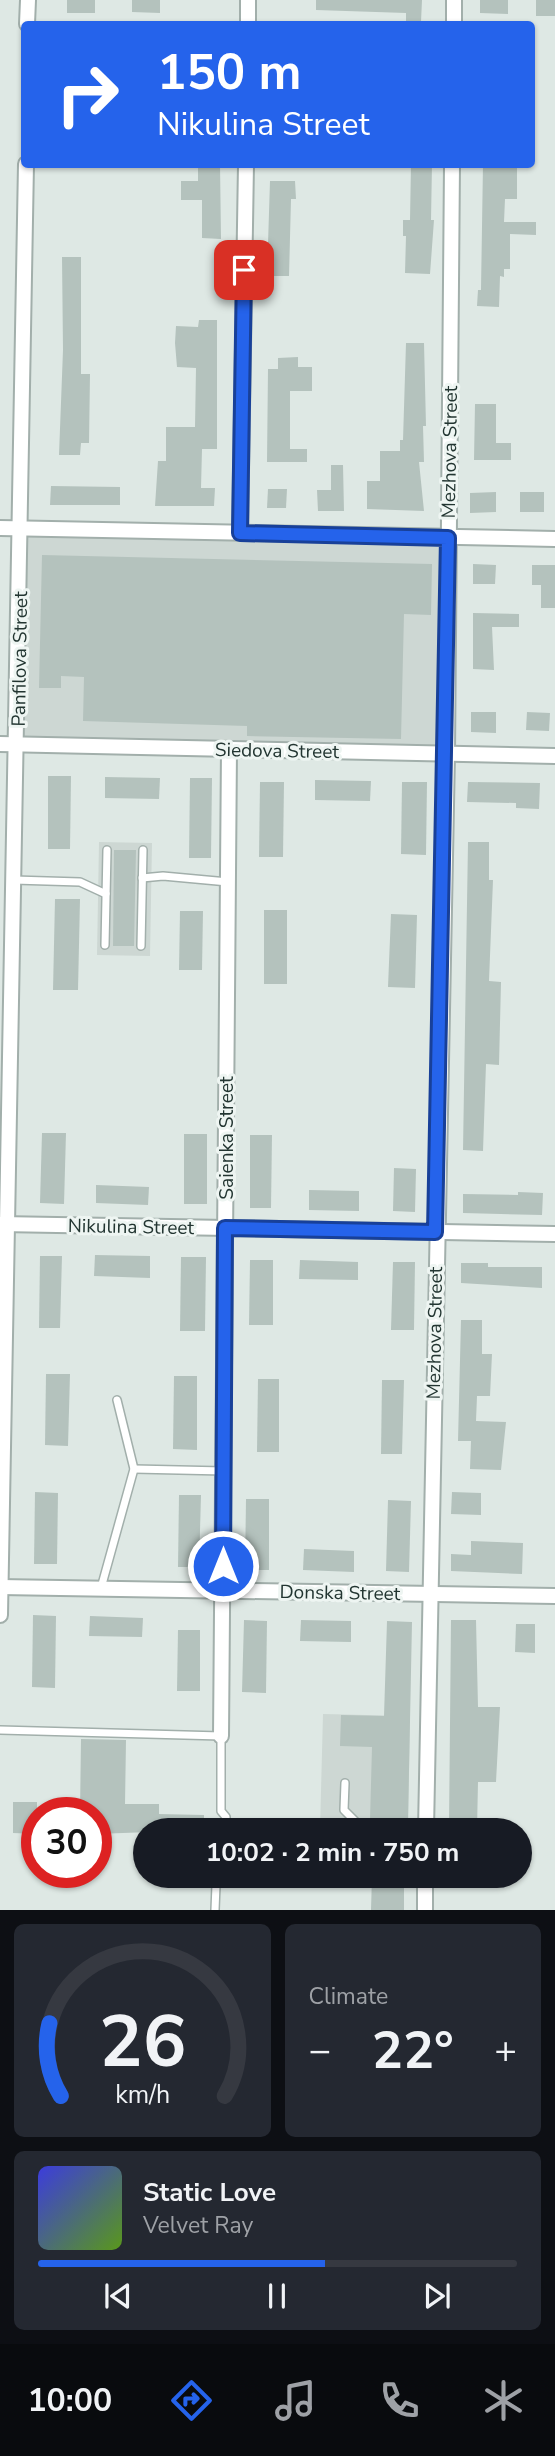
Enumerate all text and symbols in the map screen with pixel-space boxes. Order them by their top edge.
text: 150 m [157,39,301,106]
icon: right [42,49,133,140]
text: Nikulina Street [157,103,370,146]
pin [214,240,274,300]
icon: arrive [225,251,263,289]
street label: Mezhova Street [436,385,464,519]
street label: Panfilova Street [6,591,34,727]
street label: Siedova Street [215,737,340,765]
street label: Saienka Street [214,1076,240,1200]
street label: Nikulina Street [68,1213,195,1241]
street label: Mezhova Street [421,1266,449,1400]
position arrow [186,1529,260,1603]
street label: Donska Street [279,1579,401,1607]
speed limit sign: 30 [21,1797,112,1888]
text: 10:02 · 2 min · 750 m [206,1835,459,1870]
text: Climate [309,1981,388,2012]
text: 26 [99,1993,186,2093]
text: 22° [372,2015,454,2086]
text: − [309,2025,331,2076]
text: + [494,2025,517,2076]
text: km/h [115,2078,170,2112]
text: Static Love [143,2175,276,2210]
text: Velvet Ray [143,2210,253,2241]
icon: previous [99,2277,137,2315]
icon: pause [258,2277,296,2315]
icon: next [418,2277,456,2315]
icon: directions [167,2376,216,2425]
icon: music [271,2376,320,2425]
icon: phone [375,2376,424,2425]
icon: climate [479,2376,528,2425]
text: 10:00 [27,2379,112,2422]

